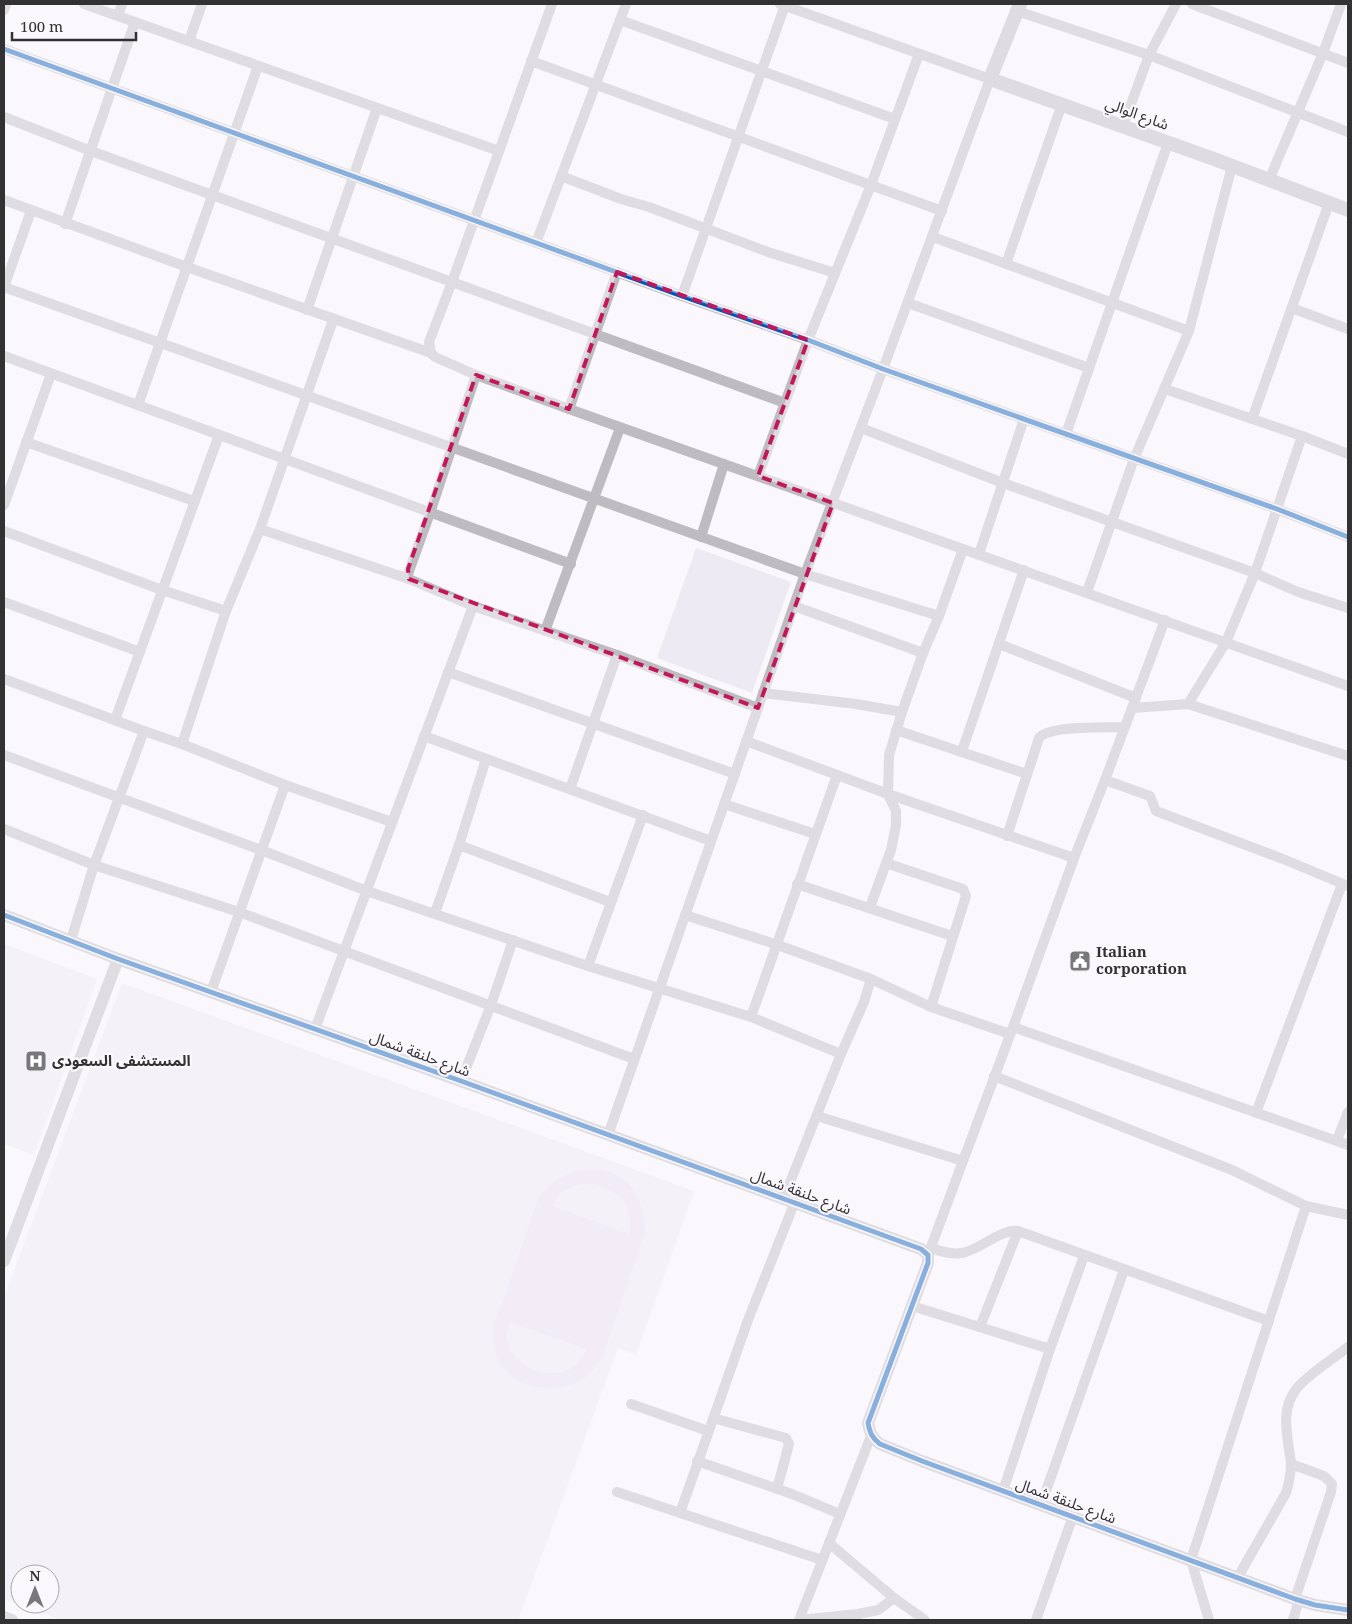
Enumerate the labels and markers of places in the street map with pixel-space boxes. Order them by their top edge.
place label: Italian corporation [1096,941,1187,978]
public building icon: Italian corporation [1068,949,1092,973]
hospital icon: المستشفى السعودى [24,1049,48,1073]
place label: المستشفى السعودى [52,1050,191,1070]

